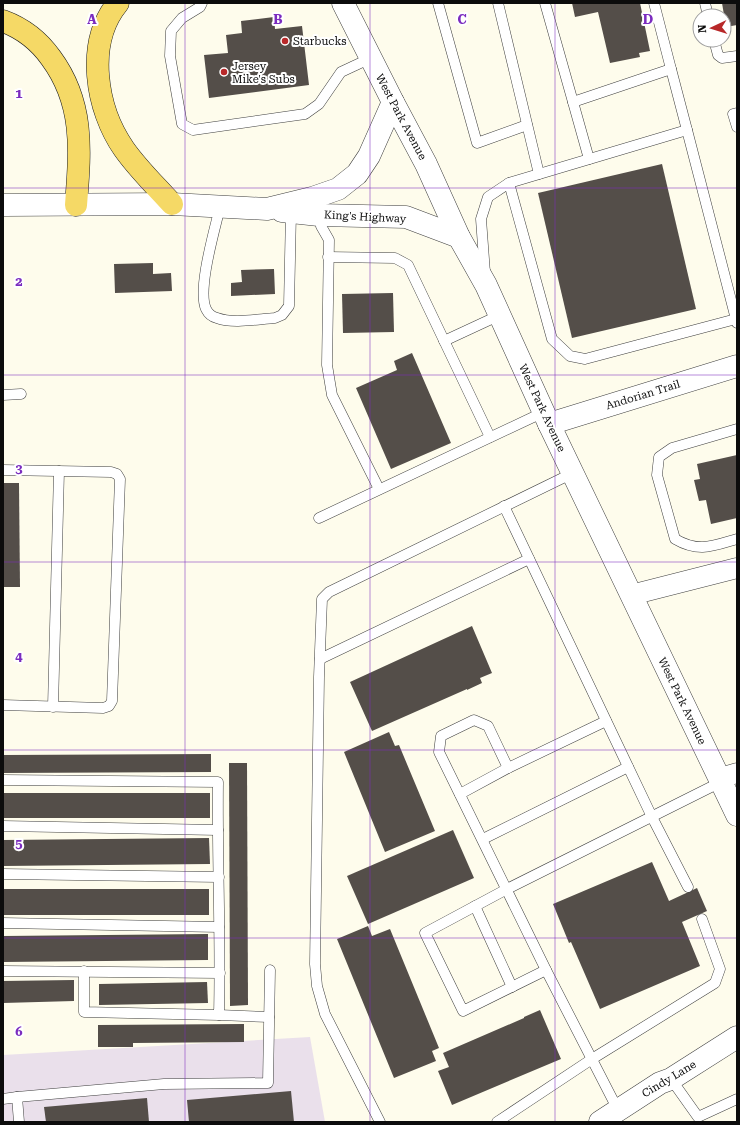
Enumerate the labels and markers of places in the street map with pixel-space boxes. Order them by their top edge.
place label: Starbucks [293,35,347,48]
marker: Starbucks [280,36,290,46]
place label: Jersey Mike's Subs [232,60,295,86]
marker: Jersey Mike's Subs [219,67,229,77]

